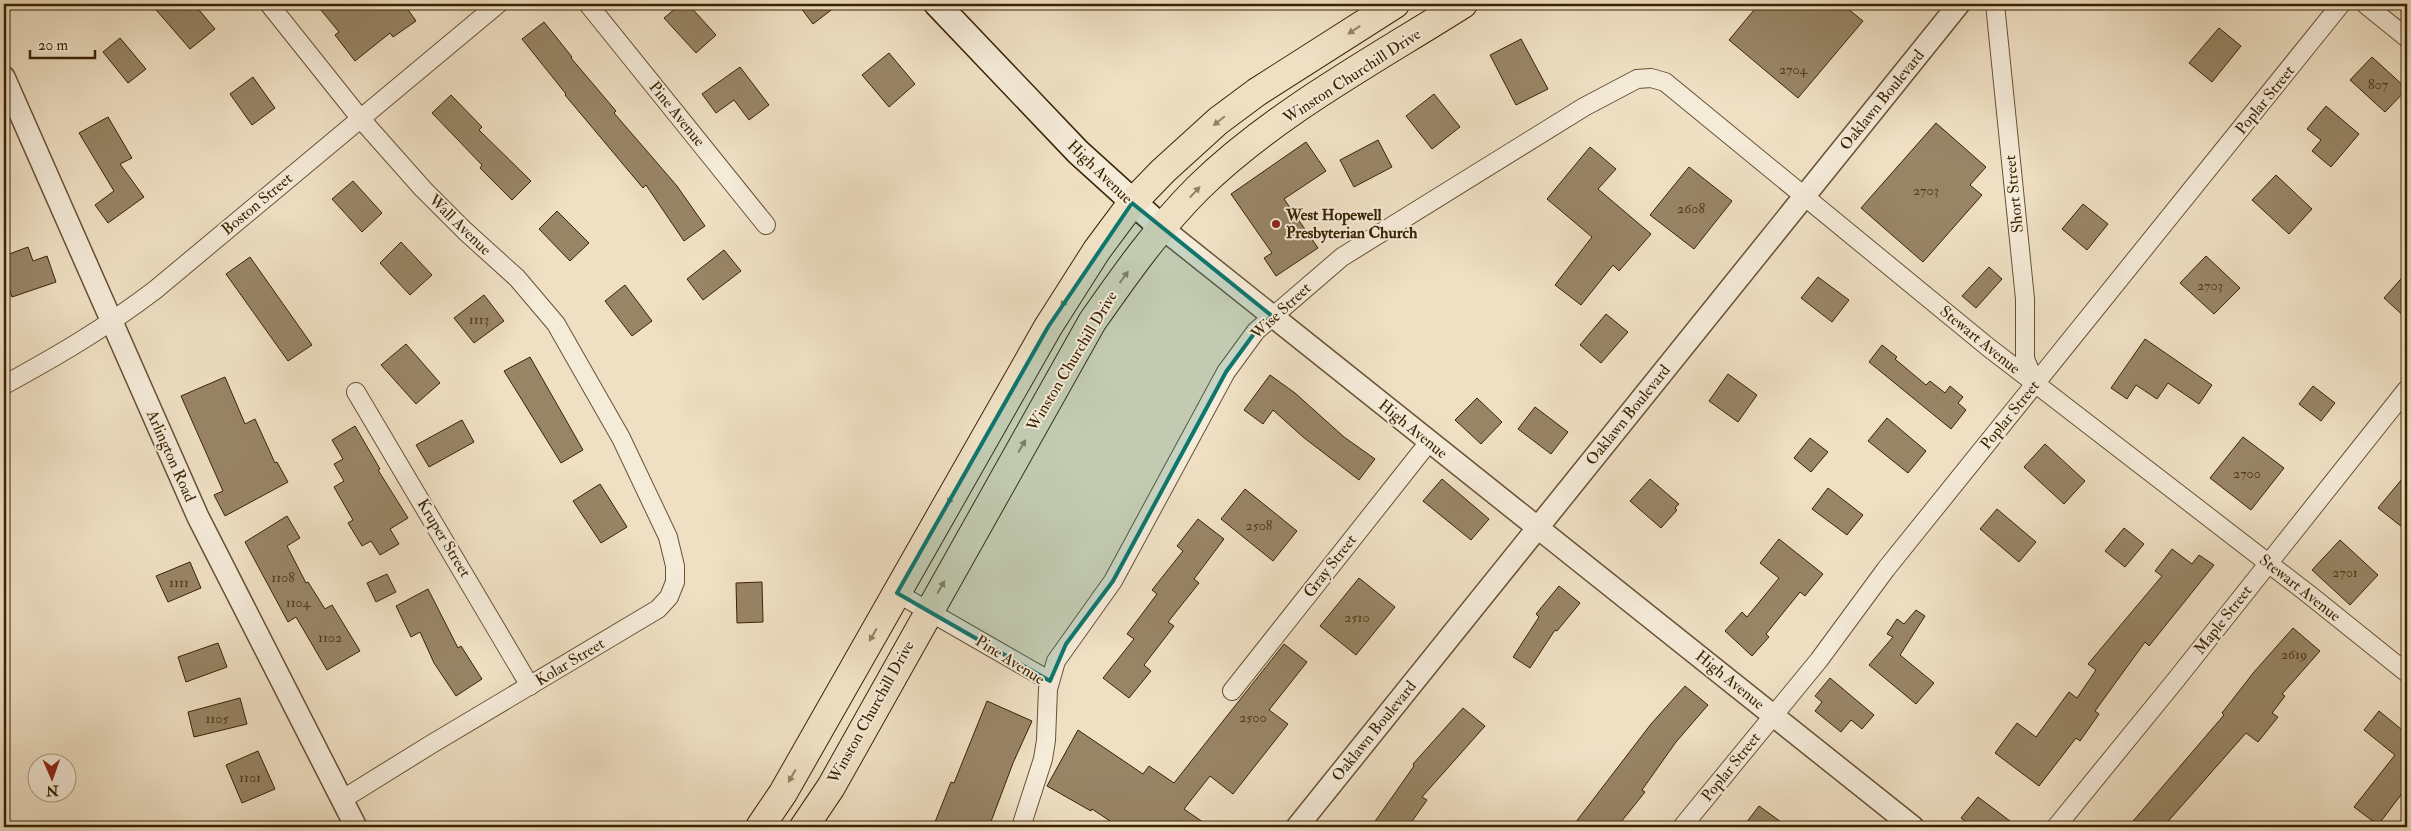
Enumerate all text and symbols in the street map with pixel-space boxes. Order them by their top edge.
street label: Winston Churchill Drive [1279,24,1425,129]
one-way arrow [1347,25,1360,35]
scale bar [30,28,95,60]
text: 20 m [38,36,68,55]
street label: Oaklawn Boulevard [1835,46,1929,154]
house number: 2704 [1779,61,1809,78]
street label: Poplar Street [2231,61,2300,139]
house number: 807 [2368,76,2389,93]
street label: Pine Avenue [645,77,710,151]
one-way arrow [1213,115,1226,126]
street label: High Avenue [1063,136,1137,208]
street label: Short Street [2000,154,2028,234]
street label: Boston Street [217,168,297,240]
house number: 2703 [1913,182,1939,199]
one-way arrow [1189,187,1201,199]
street label: Wall Avenue [424,190,496,260]
house number: 2608 [1677,200,1705,217]
place label: West Hopewell Presbyterian Church [1285,205,1418,244]
marker: West Hopewell Presbyterian Church [1270,218,1282,230]
one-way arrow [1119,270,1129,284]
house number: 2703 [2197,277,2223,294]
street label: Wise Street [1246,278,1315,344]
street label: Winston Churchill Drive [1022,287,1122,436]
one-way arrow [1060,294,1070,307]
street label: Stewart Avenue [1936,301,2025,379]
house number: 1113 [469,311,489,328]
street label: Oaklawn Boulevard [1581,361,1675,469]
street label: Poplar Street [1976,376,2045,454]
street label: High Avenue [1374,395,1452,463]
street label: Arlington Road [141,406,200,505]
one-way arrow [1017,439,1026,453]
house number: 2700 [2233,465,2261,482]
one-way arrow [946,492,955,505]
street label: Kruper Street [412,495,475,581]
house number: 2508 [1246,517,1273,534]
street label: Gray Street [1299,530,1361,602]
street label: Stewart Avenue [2255,550,2345,626]
house number: 2701 [2332,564,2358,581]
house number: 1108 [271,569,295,586]
house number: 1111 [169,574,189,591]
one-way arrow [937,581,946,594]
street label: Maple Street [2190,581,2257,659]
house number: 1104 [286,594,312,611]
house number: 2510 [1344,609,1370,626]
one-way arrow [869,627,877,642]
house number: 1102 [318,629,342,646]
street label: Pine Avenue [972,631,1049,689]
street label: Kolar Street [532,634,608,690]
street label: Winston Churchill Drive [823,637,919,788]
street label: High Avenue [1691,646,1769,714]
house number: 2619 [2281,646,2307,663]
street label: Oaklawn Boulevard [1327,677,1421,785]
house number: 2500 [1239,709,1267,726]
house number: 1105 [205,710,229,727]
street label: Poplar Street [1697,728,1766,806]
north arrow [28,754,78,804]
house number: 1101 [239,769,261,786]
one-way arrow [788,769,797,783]
text: N [45,782,60,799]

